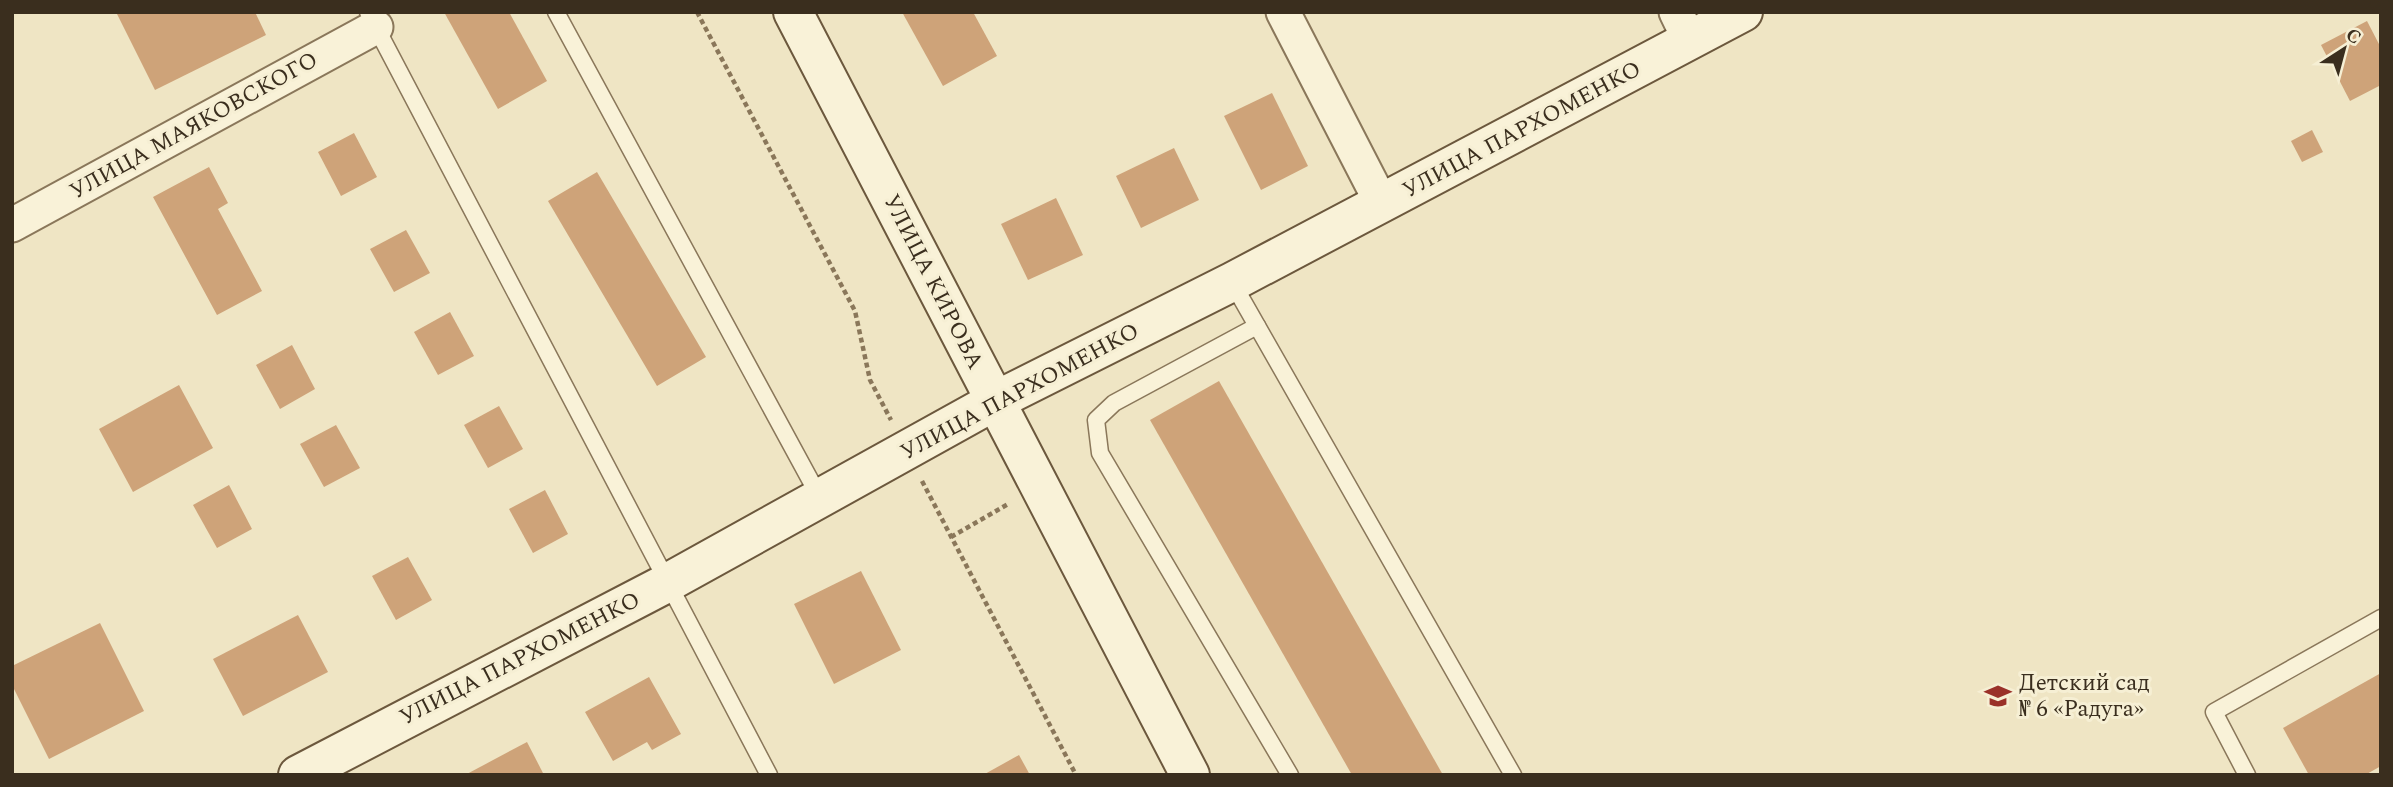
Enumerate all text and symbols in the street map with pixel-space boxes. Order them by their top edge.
north arrow [2309,14,2379,84]
text: С [2339,21,2367,52]
street label: УЛИЦА МАЯКОВСКОГО [63,43,325,209]
street label: УЛИЦА ПАРХОМЕНКО [1396,52,1648,208]
street label: УЛИЦА КИРОВА [874,188,992,376]
street label: УЛИЦА ПАРХОМЕНКО [894,314,1146,470]
street label: УЛИЦА ПАРХОМЕНКО [394,583,646,735]
place label: Детский сад № 6 «Радуга» [2019,666,2150,727]
school or university icon: Детский сад № 6 «Радуга» [1983,681,2013,711]

